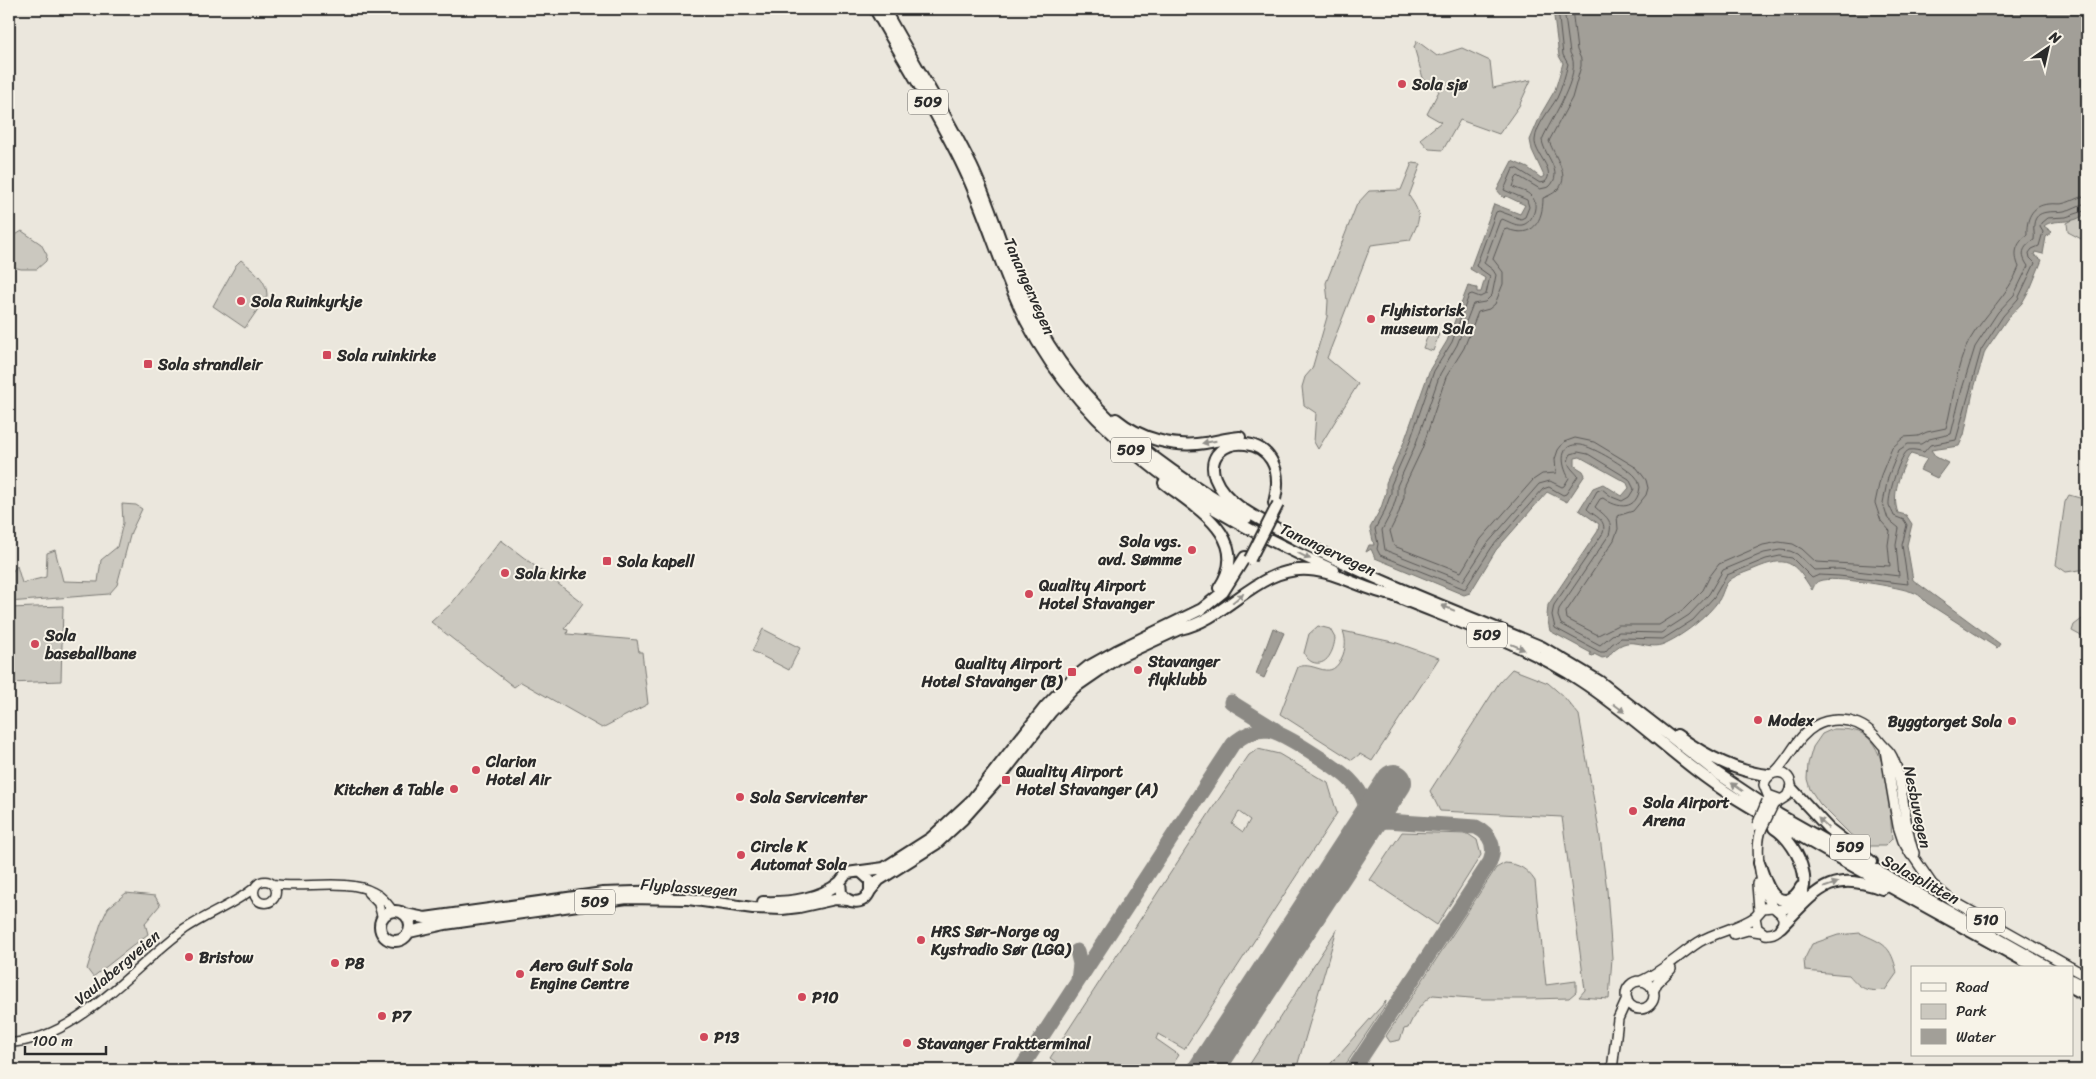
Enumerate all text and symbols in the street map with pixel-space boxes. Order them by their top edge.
north arrow [2024,22,2074,72]
text: N [2043,24,2066,51]
place label: Sola sjø [1411,70,1469,99]
marker: Sola sjø [1396,78,1408,90]
road number: 509 [908,90,948,114]
street label: Tanangervegen [995,233,1064,340]
place label: Sola Ruinkyrkje [250,287,363,316]
marker: Sola Ruinkyrkje [235,295,247,307]
place label: Flyhistorisk museum Sola [1380,296,1474,343]
marker: Flyhistorisk museum Sola [1365,313,1377,325]
place label: Sola ruinkirke [336,341,436,370]
marker: Sola ruinkirke [321,349,333,361]
place label: Sola strandleir [157,350,264,379]
marker: Sola strandleir [142,358,154,370]
road number: 509 [1111,438,1151,462]
one-way arrow [1201,439,1217,447]
street label: Tanangervegen [1275,514,1381,585]
place label: Sola vgs. avd. Sømme [1097,527,1183,574]
marker: Sola vgs. avd. Sømme [1186,544,1198,556]
place label: Sola kapell [616,547,696,576]
one-way arrow [1297,552,1311,560]
marker: Sola kapell [601,555,613,567]
place label: Sola kirke [514,559,587,588]
marker: Sola kirke [499,567,511,579]
place label: Quality Airport Hotel Stavanger [1038,571,1155,618]
marker: Quality Airport Hotel Stavanger [1023,588,1035,600]
one-way arrow [1231,593,1244,604]
one-way arrow [1441,603,1455,611]
place label: Sola baseballbane [44,621,137,668]
road number: 509 [1467,622,1507,648]
marker: Sola baseballbane [29,638,41,650]
one-way arrow [1511,644,1525,652]
place label: Stavanger flyklubb [1147,647,1221,694]
place label: Quality Airport Hotel Stavanger (B) [921,649,1063,696]
marker: Stavanger flyklubb [1132,664,1144,676]
marker: Quality Airport Hotel Stavanger (B) [1066,666,1078,678]
one-way arrow [1612,703,1626,713]
place label: Modex [1767,706,1815,735]
place label: Byggtorget Sola [1888,707,2002,736]
marker: Modex [1752,714,1764,726]
marker: Byggtorget Sola [2006,715,2018,727]
place label: Clarion Hotel Air [485,747,552,794]
place label: Quality Airport Hotel Stavanger (A) [1015,757,1158,804]
street label: Nesbuvegen [1895,763,1940,852]
marker: Clarion Hotel Air [470,764,482,776]
marker: Quality Airport Hotel Stavanger (A) [1000,774,1012,786]
place label: Kitchen & Table [333,775,445,804]
one-way arrow [1730,782,1744,792]
marker: Kitchen & Table [448,783,460,795]
place label: Sola Servicenter [749,783,868,812]
place label: Sola Airport Arena [1642,788,1730,835]
marker: Sola Servicenter [734,791,746,803]
marker: Sola Airport Arena [1627,805,1639,817]
one-way arrow [1817,817,1829,829]
place label: Circle K Automat Sola [750,832,848,879]
road number: 509 [1830,834,1870,860]
street label: Solasplitten [1876,846,1966,913]
marker: Circle K Automat Sola [735,849,747,861]
street label: Flyplassvegen [640,870,739,905]
one-way arrow [1824,881,1839,889]
road number: 509 [575,890,615,914]
road number: 510 [1967,908,2005,932]
place label: HRS Sør-Norge og Kystradio Sør (LGQ) [930,917,1072,964]
street label: Vaulabergveien [67,922,167,1013]
marker: HRS Sør-Norge og Kystradio Sør (LGQ) [915,934,927,946]
place label: Bristow [199,943,254,972]
place label: P8 [345,949,365,978]
marker: Bristow [183,951,195,963]
place label: Aero Gulf Sola Engine Centre [529,951,634,998]
marker: P8 [329,957,341,969]
legend [1911,966,2074,1056]
marker: Aero Gulf Sola Engine Centre [514,968,526,980]
text: Road [1956,974,1989,1000]
place label: P10 [812,983,839,1012]
marker: P10 [796,991,808,1003]
text: Park [1956,998,1987,1024]
place label: P7 [392,1002,413,1031]
marker: P7 [376,1010,388,1022]
place label: P13 [714,1023,740,1052]
scale bar [25,1024,106,1056]
text: Water [1956,1024,1996,1050]
text: 100 m [32,1028,73,1054]
place label: Stavanger Fraktterminal [916,1029,1092,1058]
marker: P13 [698,1031,710,1043]
marker: Stavanger Fraktterminal [901,1037,913,1049]

